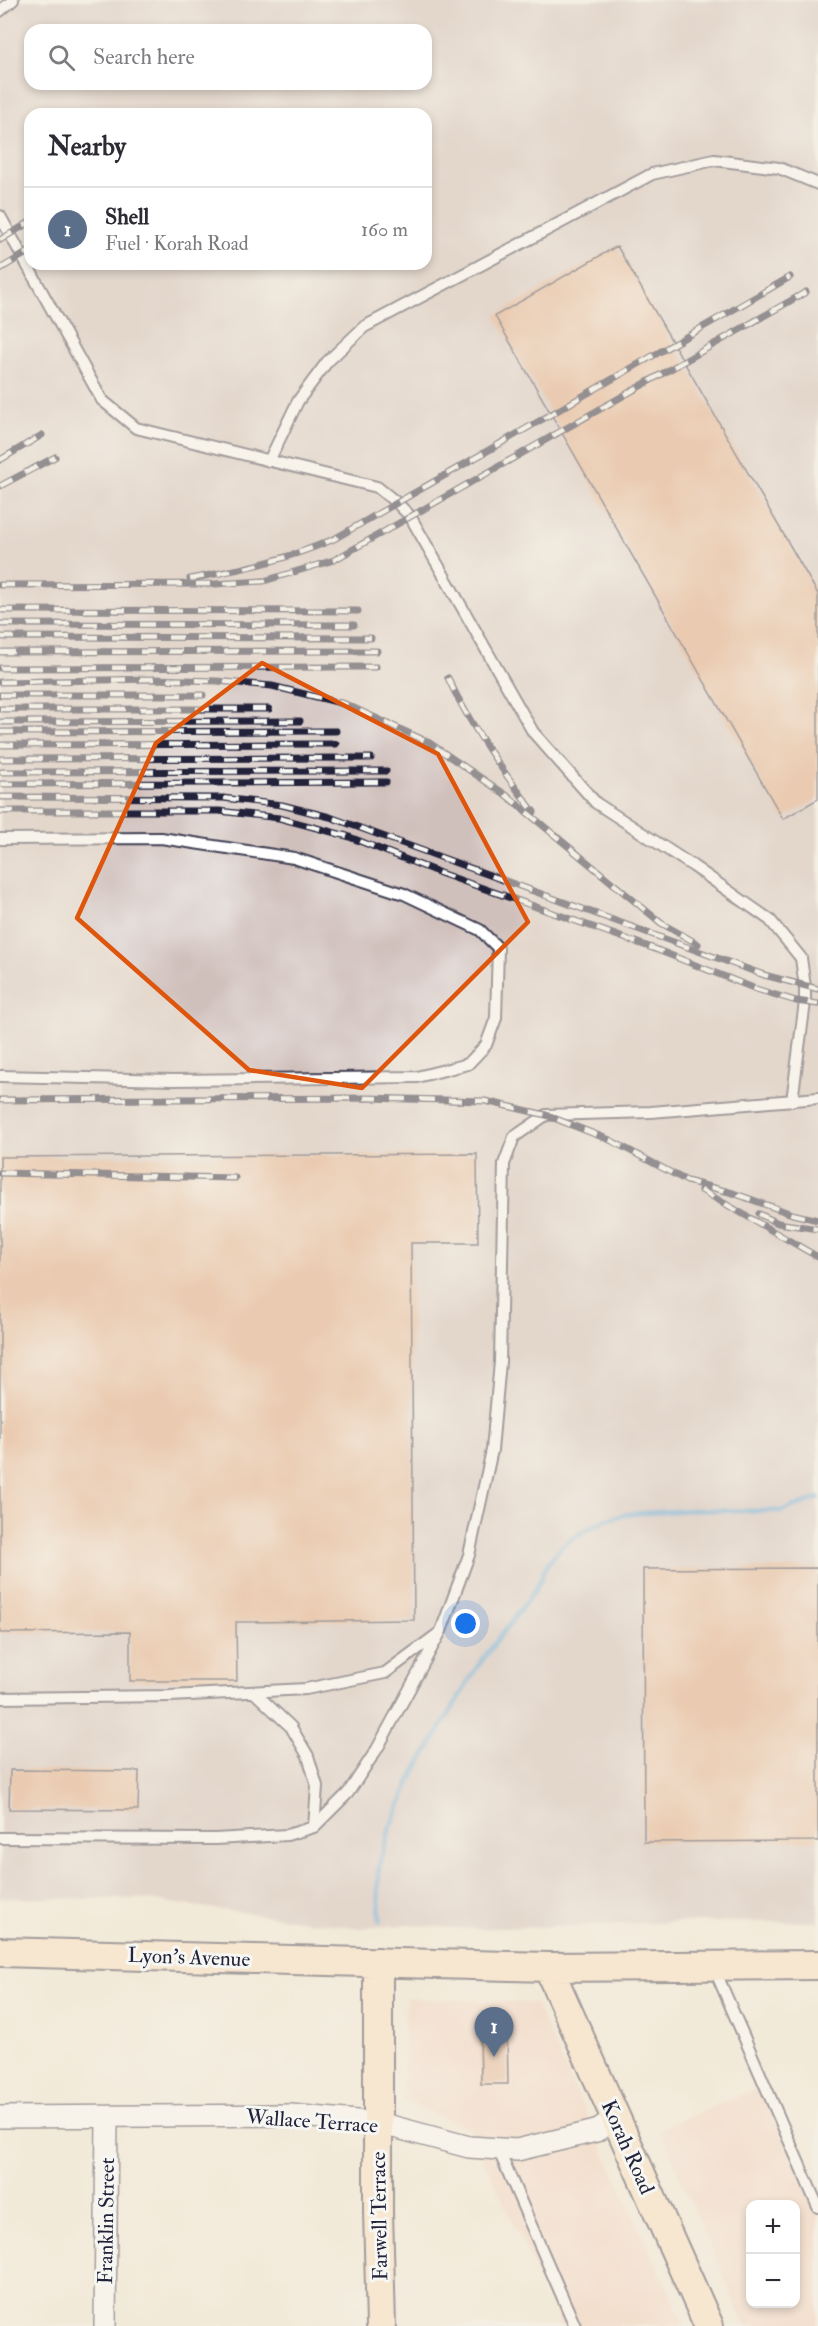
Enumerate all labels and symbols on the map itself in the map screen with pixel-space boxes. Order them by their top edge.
your location [451,1609,480,1638]
street label: Lyon's Avenue [127,1942,251,1973]
pin: 1 [474,2008,514,2057]
street label: Korah Road [595,2096,661,2199]
street label: Wallace Terrace [244,2103,379,2140]
street label: Farwell Terrace [365,2151,394,2281]
street label: Franklin Street [92,2157,121,2285]

